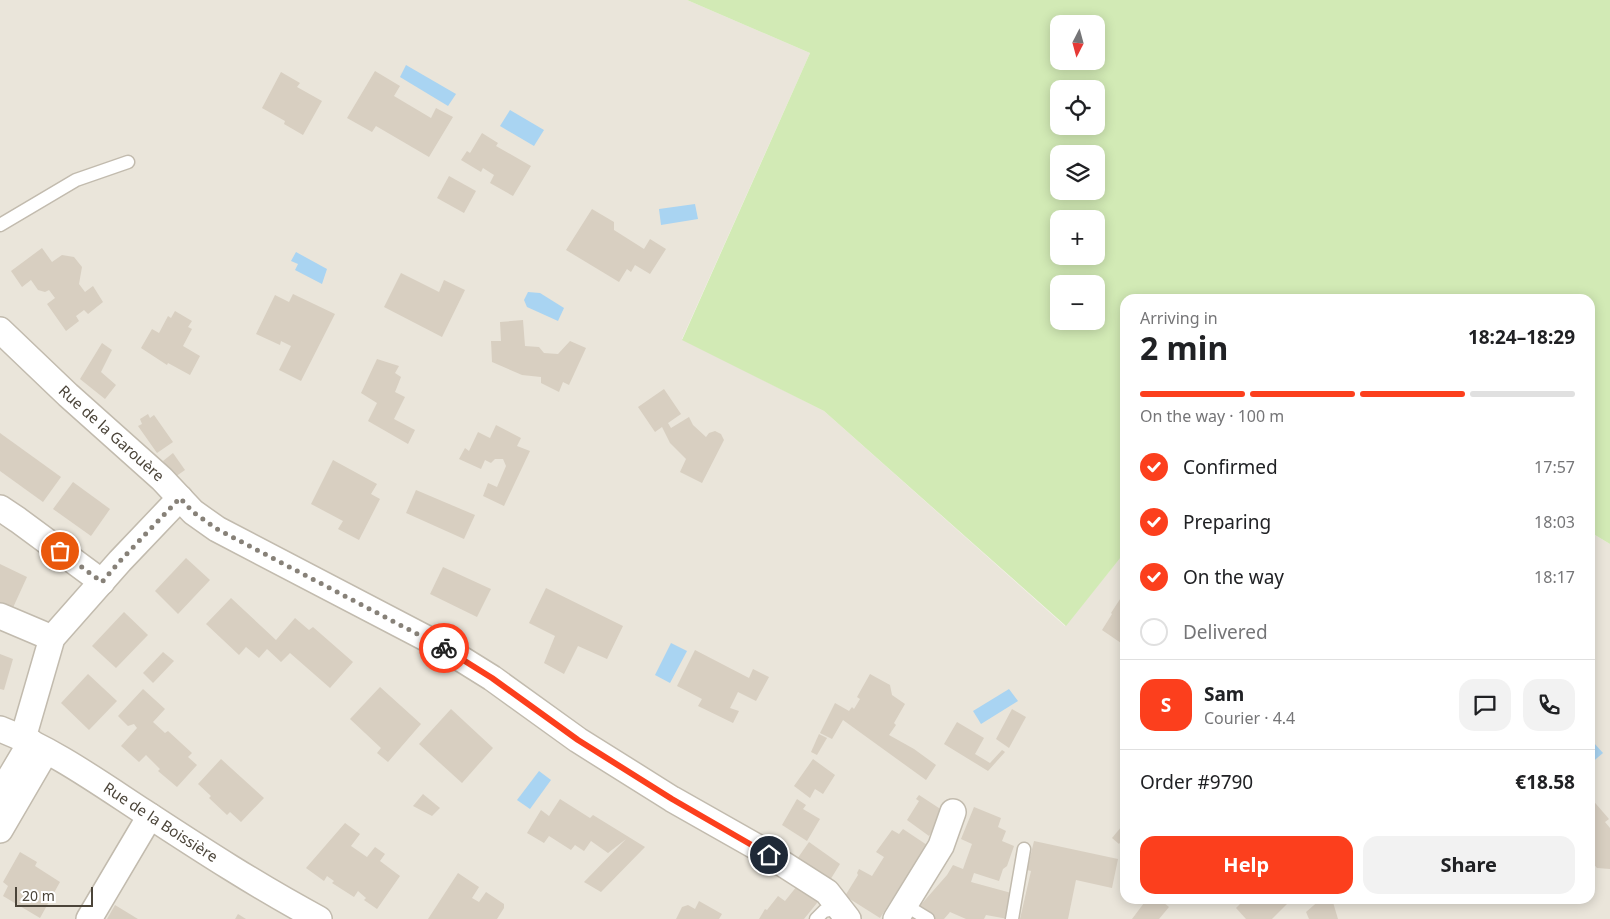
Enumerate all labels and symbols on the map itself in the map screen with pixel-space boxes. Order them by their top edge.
north arrow [1050,15,1105,70]
street label: Rue de la Garouère [55,380,169,485]
pin [39,530,81,572]
courier [419,623,469,673]
street label: Rue de la Boissière [100,777,222,866]
pin [748,834,790,876]
scale bar [15,884,92,907]

